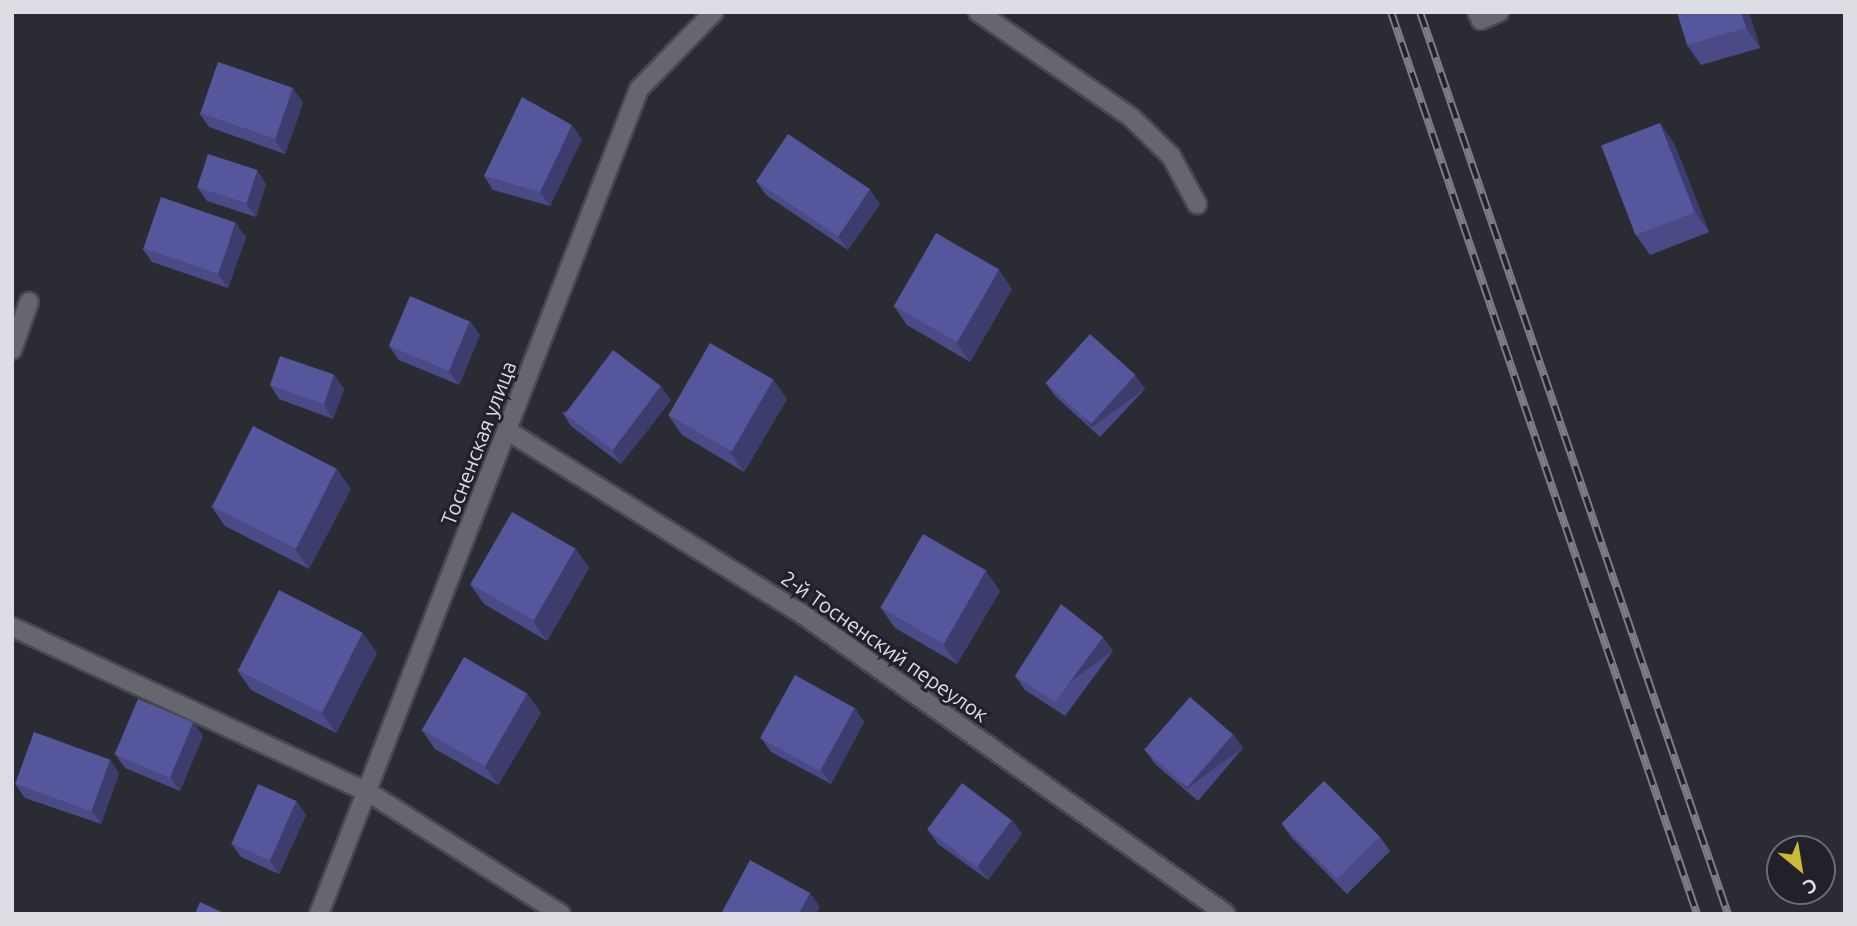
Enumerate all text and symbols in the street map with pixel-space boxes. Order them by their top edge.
street label: Тосненская улица [435,357,521,529]
street label: 2-й Тосненский переулок [777,565,993,727]
north arrow [1766,835,1836,905]
text: С [1800,874,1821,899]

